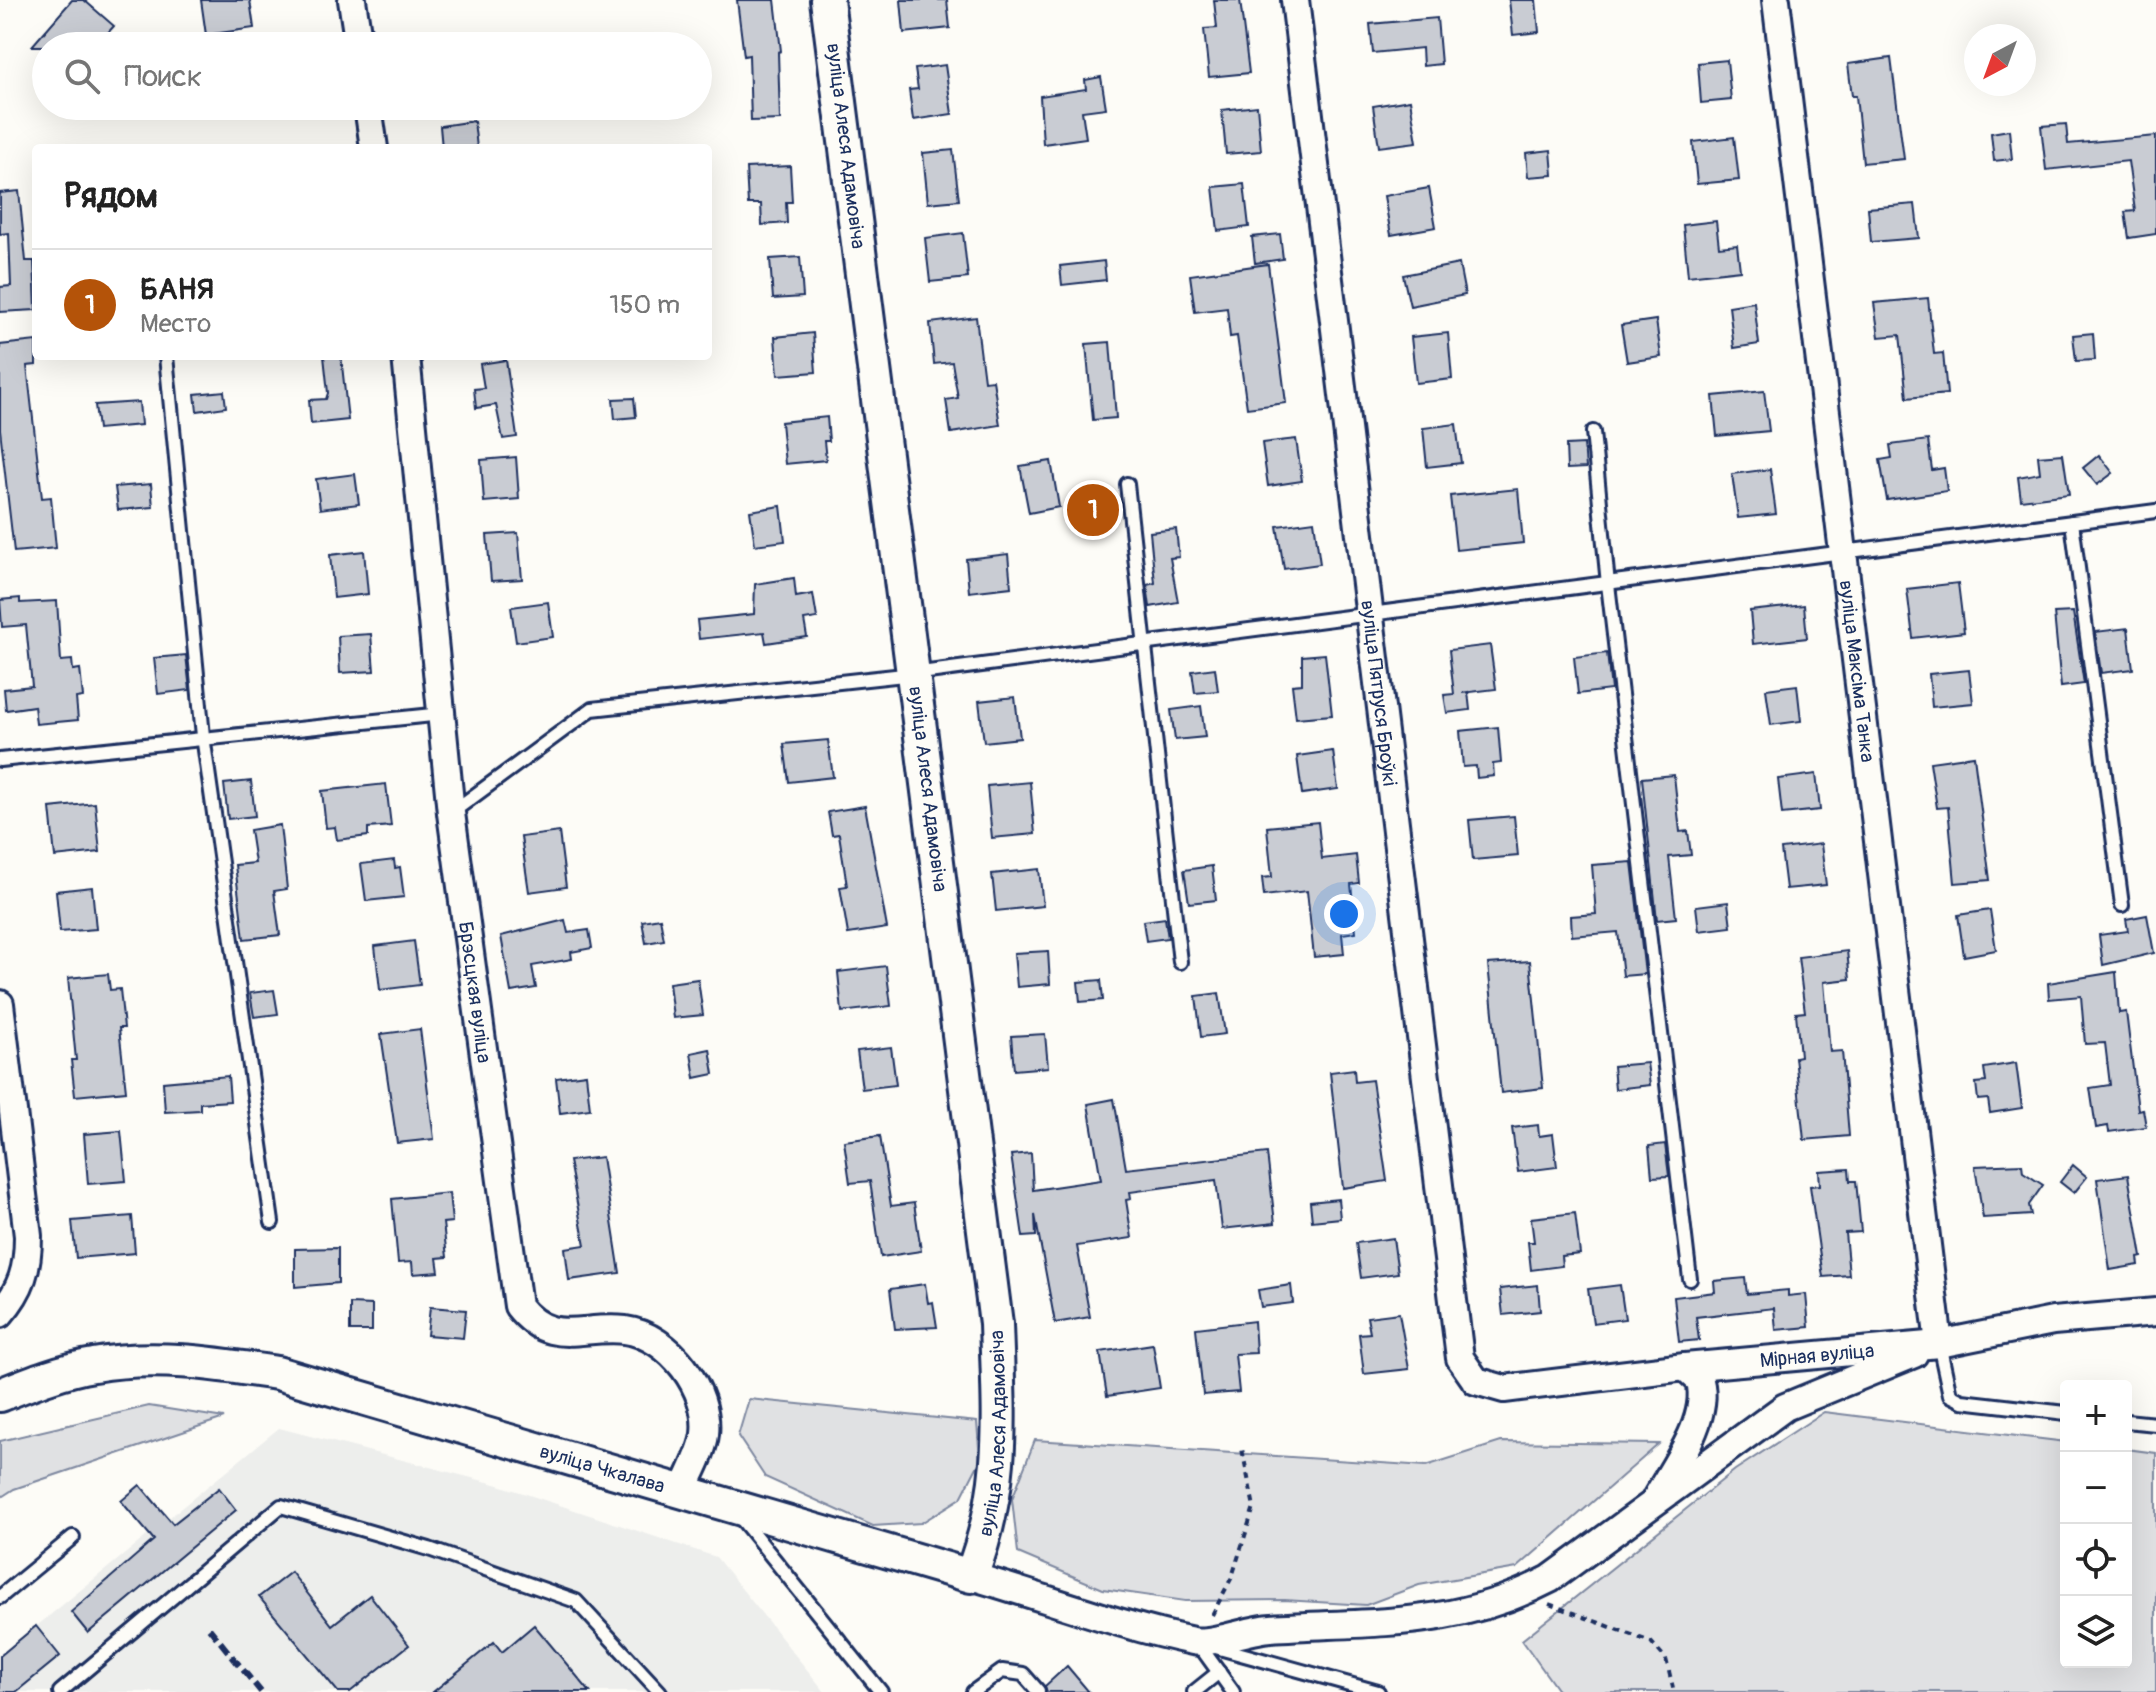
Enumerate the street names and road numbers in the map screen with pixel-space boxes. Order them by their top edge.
street label: вуліца Алеся Адамовіча [821,42,871,250]
street label: вуліца Максіма Танка [1834,579,1881,764]
street label: вуліца Пятруся Броўкі [1356,599,1403,787]
street label: вуліца Алеся Адамовіча [903,685,953,893]
street label: Брэсцкая вуліца [453,920,497,1065]
street label: вуліца Алеся Адамовіча [972,1330,1011,1539]
street label: Мірная вуліца [1759,1337,1875,1373]
street label: вуліца Чкалава [537,1438,668,1498]

